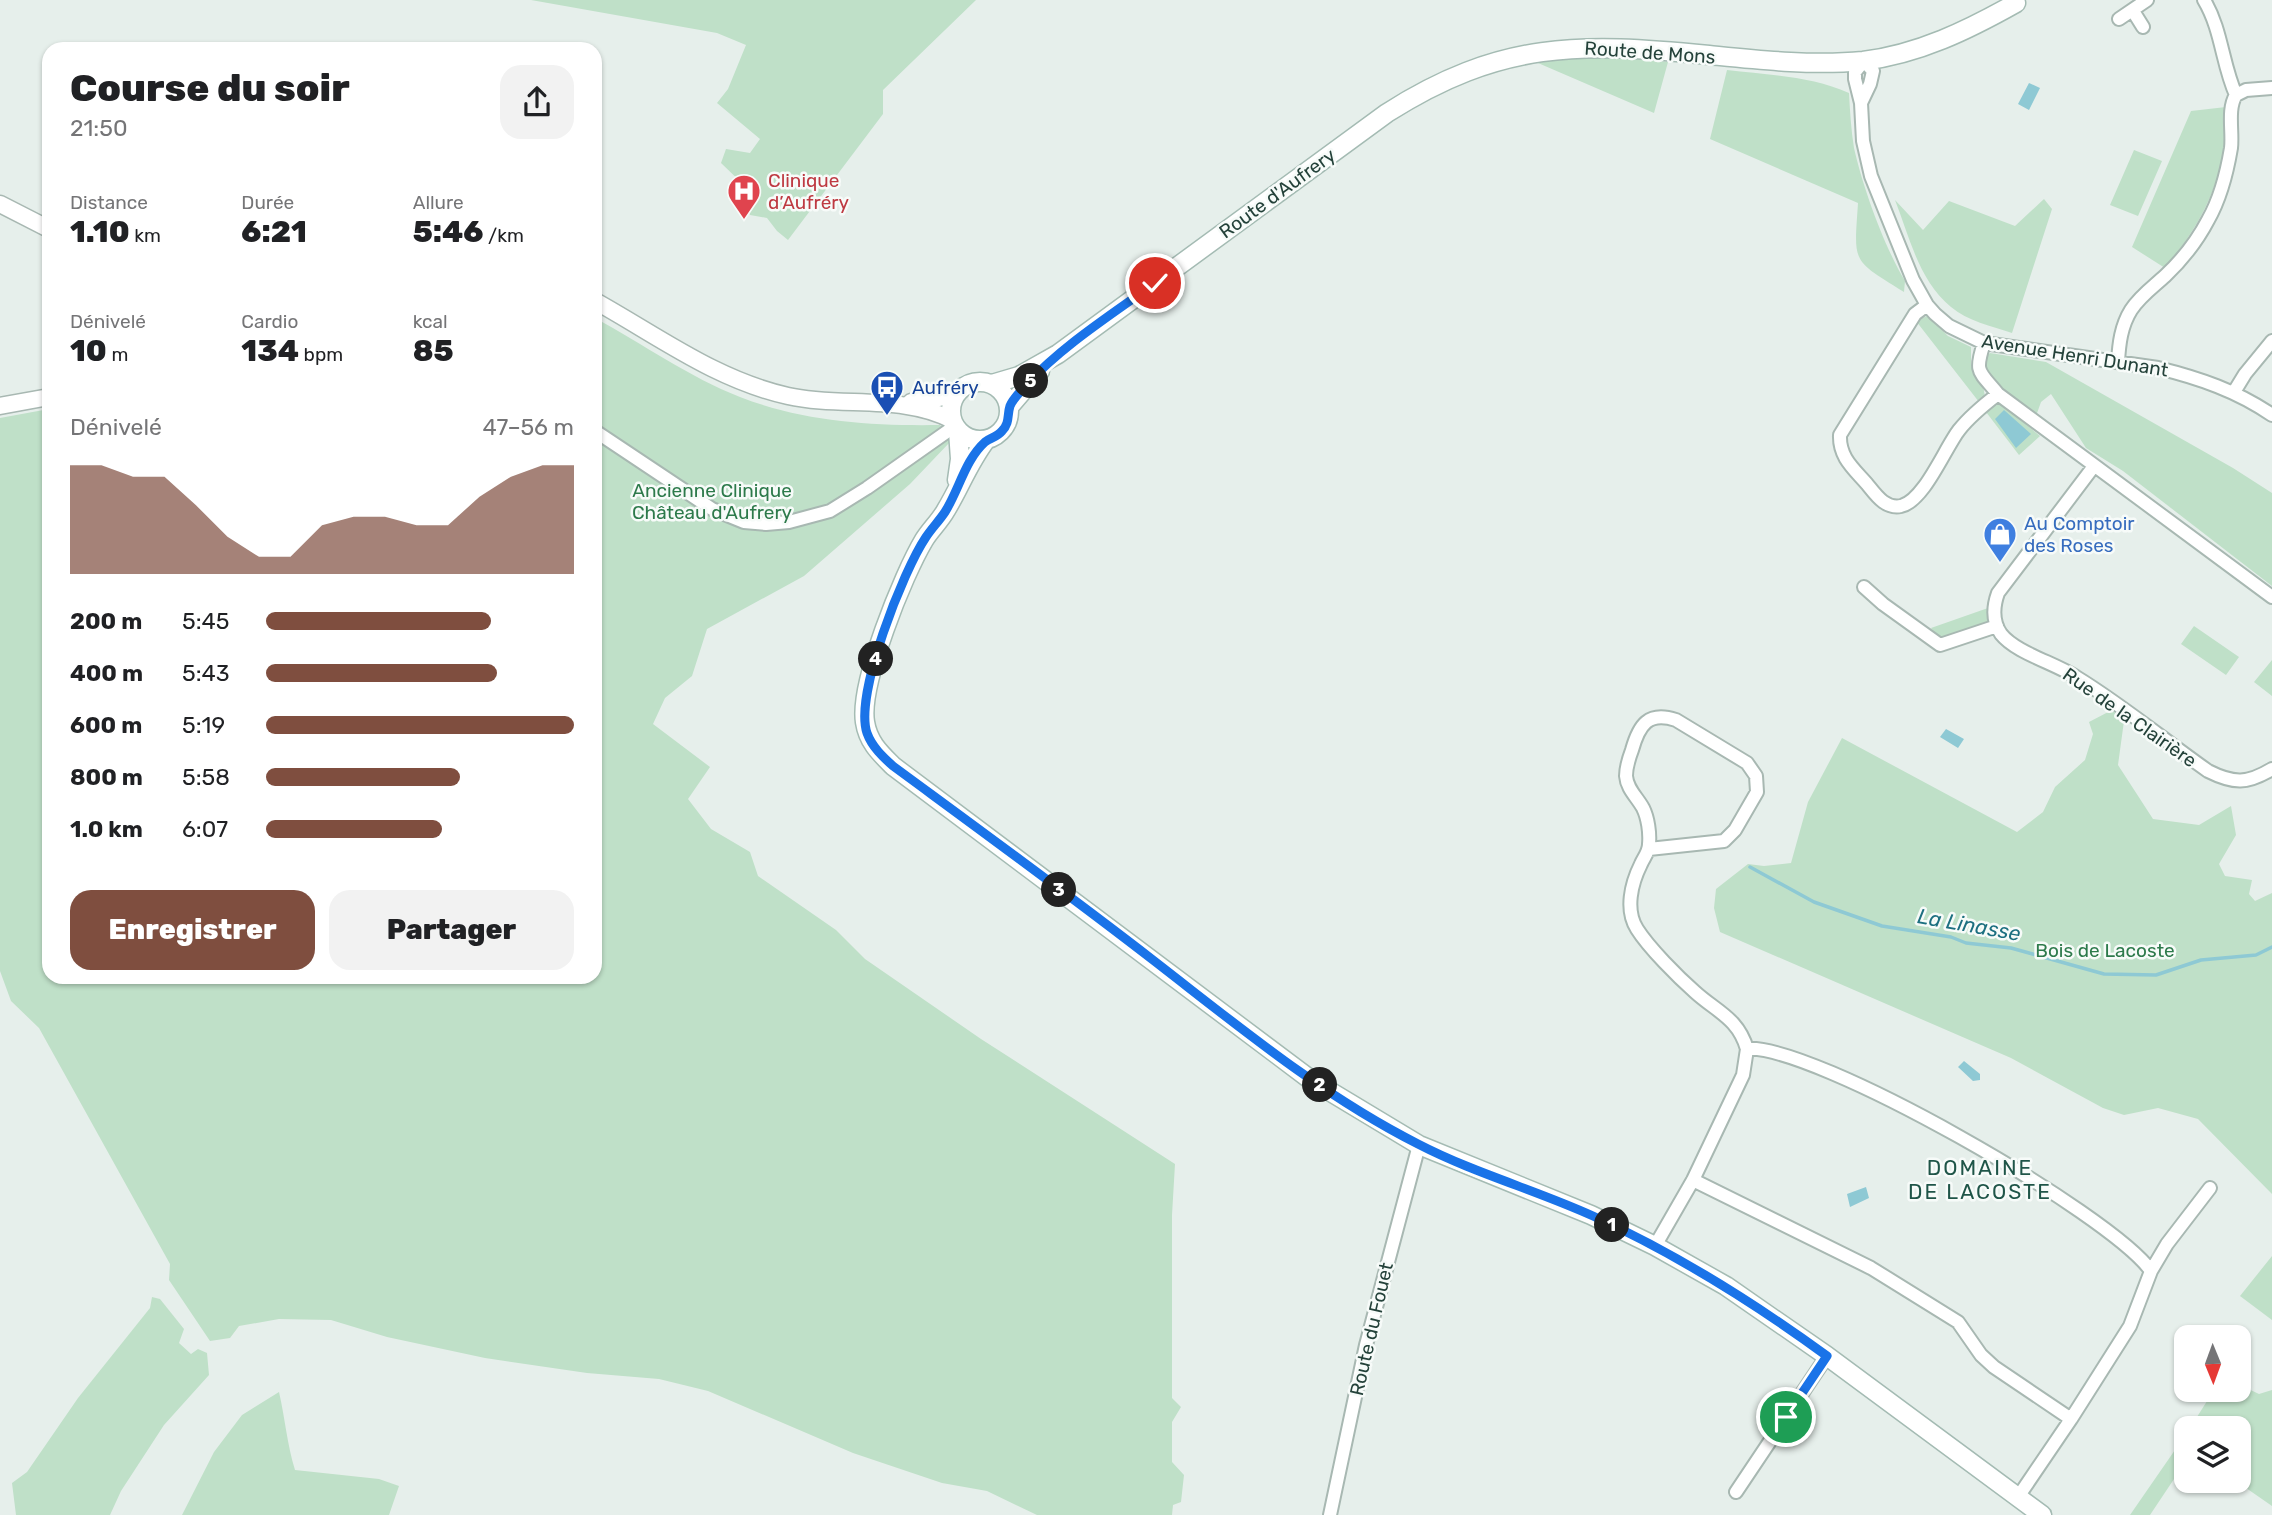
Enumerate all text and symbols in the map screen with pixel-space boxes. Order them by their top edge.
street label: Route de Mons [1584,36,1716,69]
text: Course du soir [70,65,350,111]
button: share [500,65,574,139]
text: 21:50 [70,114,128,142]
street label: Route d'Aufrery [1215,143,1340,243]
place label: Clinique d’Aufréry [768,169,849,214]
hospital icon: Clinique d’Aufréry [725,172,763,221]
text: Distance [70,191,148,214]
text: Durée [241,191,294,214]
text: Allure [413,191,464,214]
text: 1.10 [70,214,130,250]
text: 6:21 [241,214,307,250]
text: 5:46 [413,214,483,250]
text: km [130,224,161,247]
text: /km [483,224,524,247]
pin [1125,253,1185,313]
icon: check [1136,264,1174,302]
text: Dénivelé [70,310,146,333]
text: Cardio [241,310,298,333]
text: kcal [413,310,448,333]
street label: Avenue Henri Dunant [1980,329,2170,382]
text: 10 [70,333,107,369]
text: 134 [241,333,299,369]
text: 85 [413,333,454,369]
text: m [107,343,128,366]
text: bpm [299,343,343,366]
pin: 5 [1014,364,1048,398]
bus stop icon: Aufréry [868,368,906,417]
text: 5 [1024,369,1037,392]
place label: Aufréry [912,376,979,399]
text: Dénivelé [70,413,162,441]
text: 47–56 m [483,413,574,441]
park label: Ancienne Clinique Château d'Aufrery [632,479,792,524]
place label: Au Comptoir des Roses [2024,512,2135,557]
shop icon: Au Comptoir des Roses [1981,515,2019,564]
text: 200 m [70,607,142,635]
text: 5:45 [182,607,230,635]
pin: 4 [858,642,894,676]
text: 4 [869,647,882,670]
text: 400 m [70,659,143,687]
text: 5:43 [182,659,230,687]
street label: Rue de la Clairière [2058,663,2201,772]
text: 600 m [70,711,142,739]
text: 5:19 [182,711,225,739]
text: 800 m [70,763,143,791]
text: 5:58 [182,763,230,791]
text: 1.0 km [70,815,143,843]
text: 6:07 [182,815,228,843]
pin: 3 [1042,872,1076,908]
text: 3 [1052,878,1065,901]
button: Enregistrer [70,890,315,970]
button: Partager [329,890,574,970]
water label: La Linasse [1916,903,2023,946]
park label: Bois de Lacoste [2035,939,2175,962]
pin: 2 [1302,1068,1338,1102]
text: 2 [1313,1073,1326,1096]
district label: DOMAINE DE LACOSTE [1908,1155,2052,1204]
pin: 1 [1594,1208,1630,1242]
text: 1 [1607,1213,1616,1236]
street label: Route du Fouet [1345,1260,1398,1398]
north arrow [2174,1325,2250,1402]
map controls [2174,1325,2251,1493]
pin [1756,1387,1816,1447]
icon: arrive [1767,1398,1805,1436]
button: layers [2174,1416,2251,1493]

